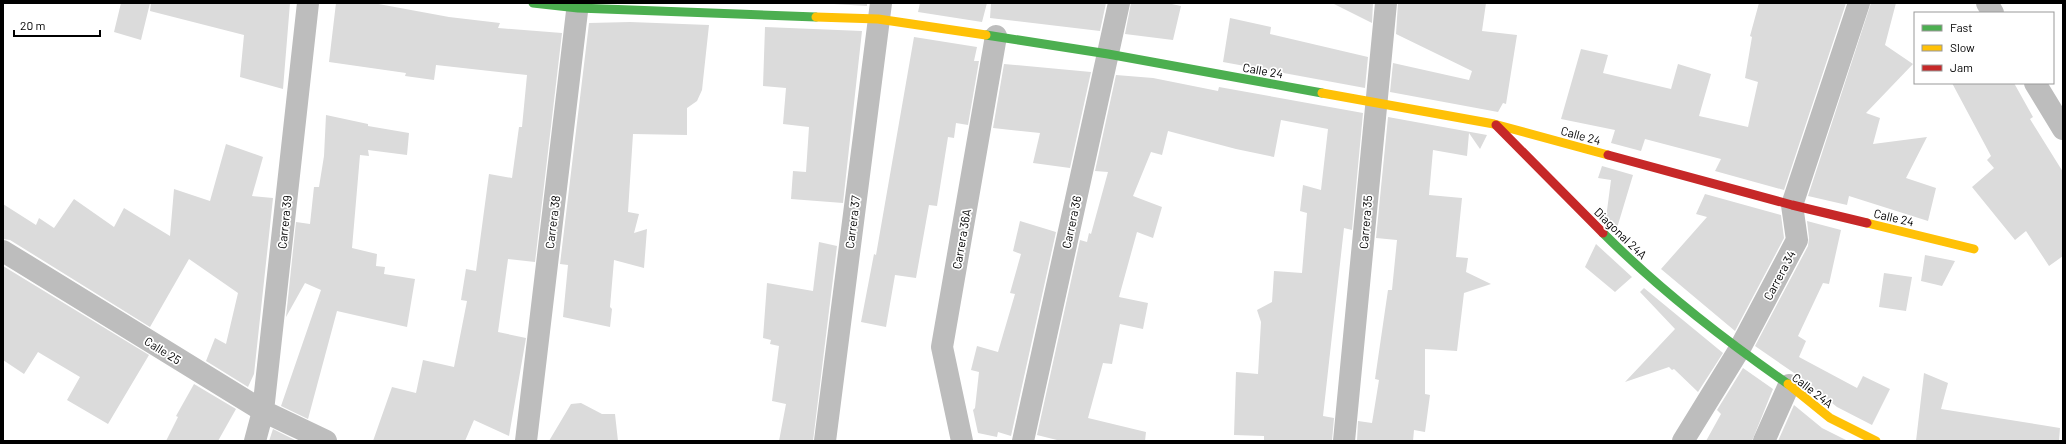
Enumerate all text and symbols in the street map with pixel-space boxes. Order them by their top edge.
scale bar [14,12,100,38]
legend [1914,12,2054,84]
text: 20 m [20,18,46,32]
text: Fast [1950,20,1973,34]
text: Slow [1950,40,1975,54]
street label: Calle 24 [1242,60,1284,80]
text: Jam [1950,60,1973,74]
street label: Calle 24 [1560,123,1602,147]
street label: Carrera 38 [542,194,562,250]
street label: Carrera 37 [842,194,862,249]
street label: Carrera 36 [1059,194,1083,250]
street label: Carrera 39 [274,195,294,249]
street label: Carrera 35 [1356,195,1374,249]
street label: Diagonal 24A [1592,204,1650,262]
street label: Calle 24 [1873,206,1915,228]
street label: Carrera 36A [949,208,973,270]
street label: Carrera 34 [1760,248,1798,302]
street label: Calle 25 [142,333,184,367]
street label: Calle 24A [1790,370,1836,410]

